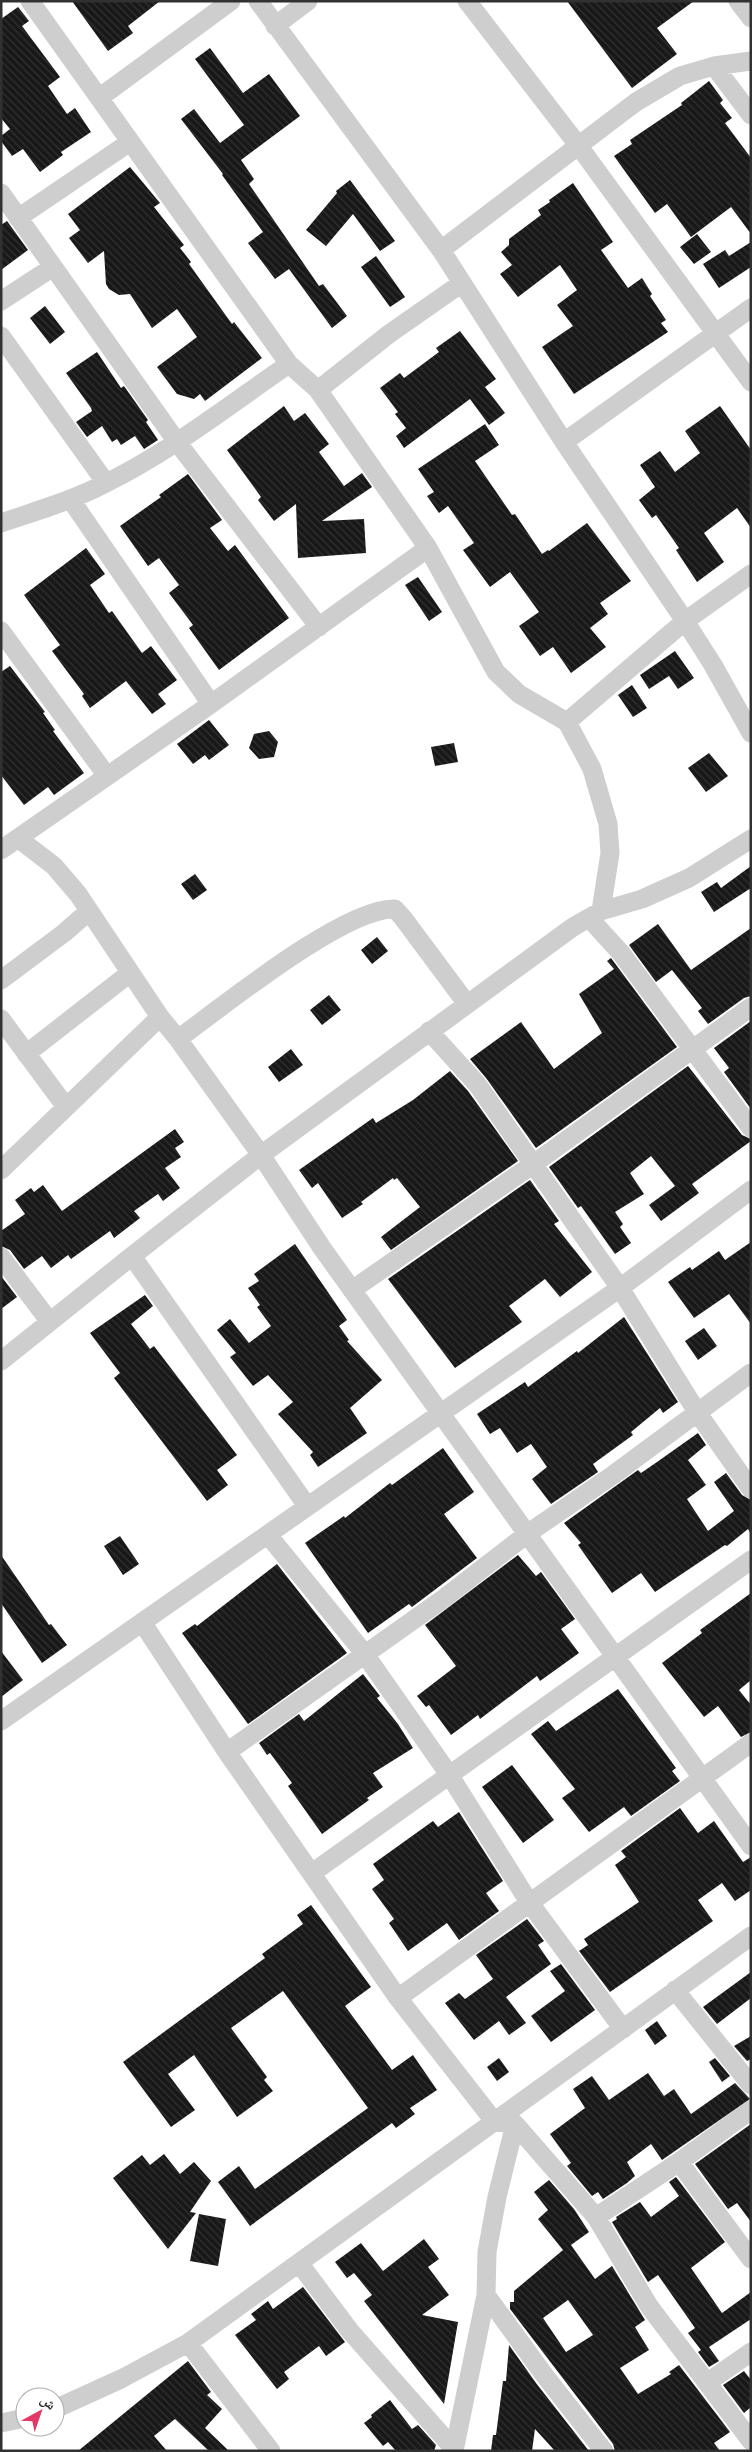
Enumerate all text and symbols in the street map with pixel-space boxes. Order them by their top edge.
north arrow [15,2387,65,2437]
text: ش [37,2391,59,2414]

